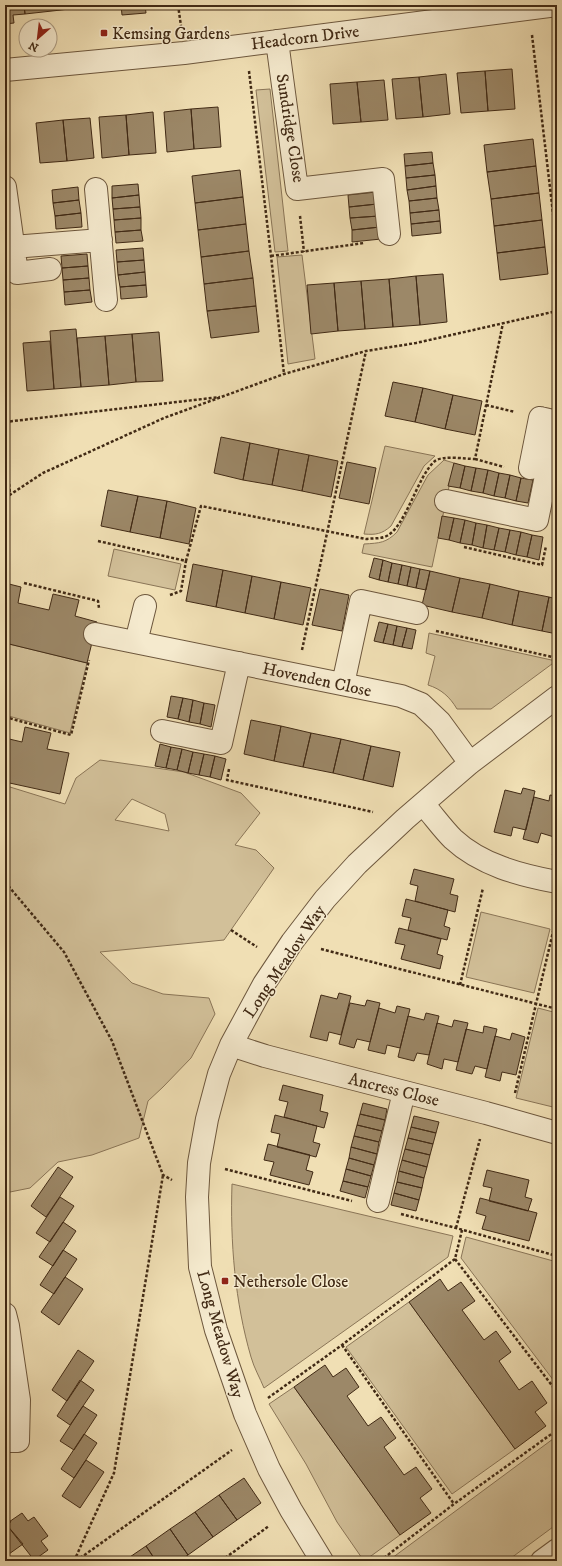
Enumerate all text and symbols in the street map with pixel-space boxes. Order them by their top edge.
north arrow [18,18,58,58]
street label: Headcorn Drive [250,20,361,56]
place label: Kemsing Gardens [112,23,230,45]
marker: Kemsing Gardens [99,28,109,38]
text: N [27,38,41,54]
street label: Sundridge Close [271,72,309,184]
street label: Hovenden Close [260,658,373,702]
street label: Long Meadow Way [239,900,331,1022]
street label: Ancress Close [346,1068,441,1112]
street label: Long Meadow Way [191,1268,249,1402]
place label: Nethersole Close [233,1271,348,1293]
marker: Nethersole Close [220,1276,230,1286]

